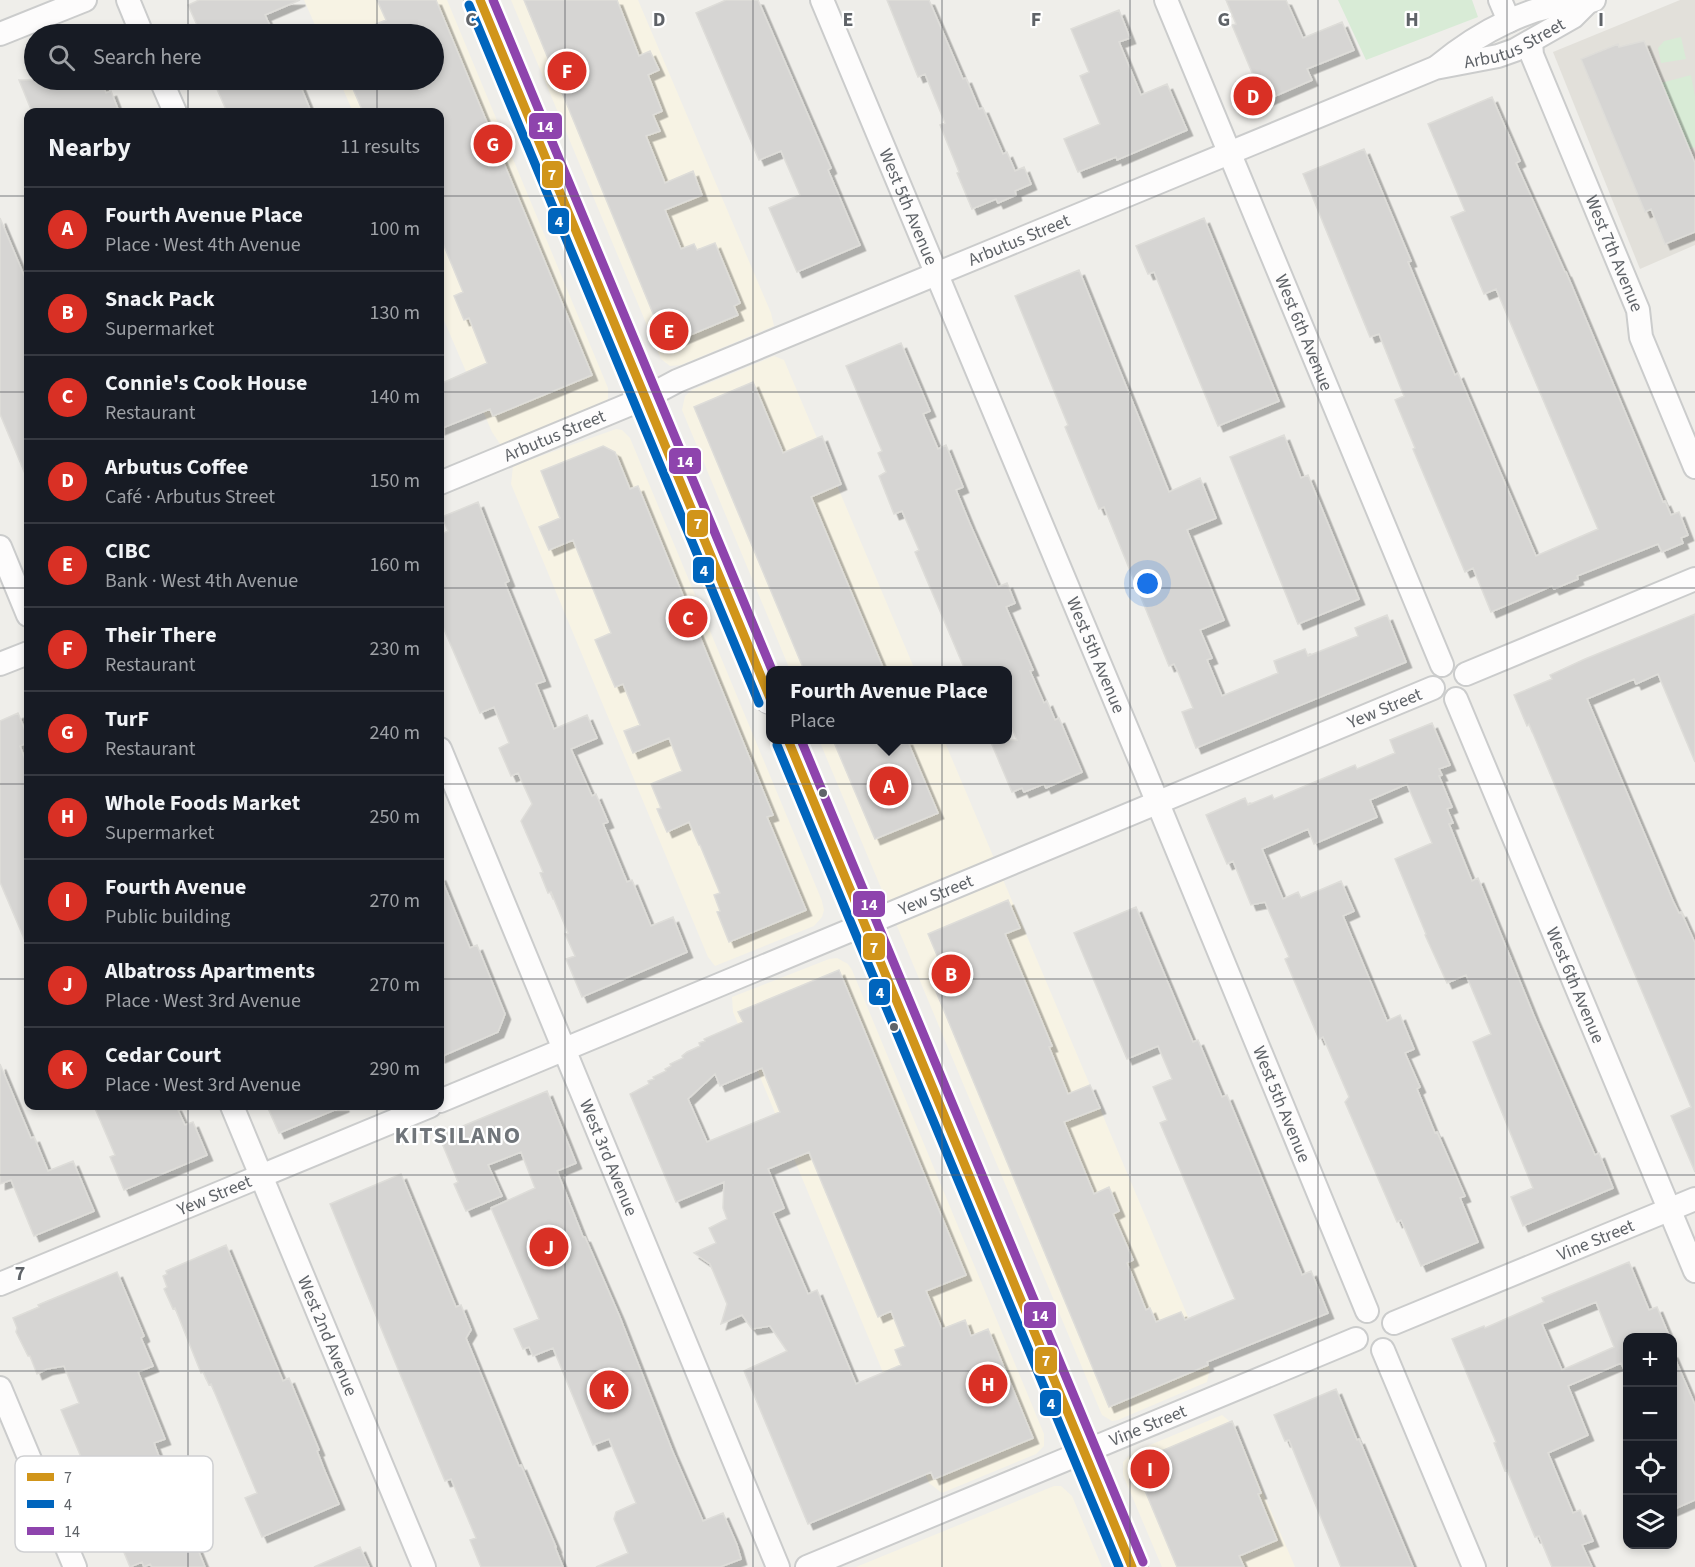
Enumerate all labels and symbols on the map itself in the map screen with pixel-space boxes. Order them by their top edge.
text: C [465,6,477,34]
text: D [653,6,665,34]
text: E [843,6,853,34]
text: F [1031,6,1041,34]
text: G [1218,6,1230,34]
text: H [1405,6,1419,34]
text: I [1598,6,1604,34]
street label: Arbutus Street [1462,12,1570,75]
pin: F [548,48,586,94]
pin: D [1234,74,1272,118]
line badge: 14 [528,112,563,140]
text: 14 [537,116,554,138]
pin: G [474,122,512,166]
street label: West 5th Avenue [873,145,944,269]
line badge: 7 [541,160,564,189]
text: 7 [548,164,556,186]
street label: West 7th Avenue [1579,191,1650,316]
line badge: 4 [547,207,570,235]
street label: Arbutus Street [964,208,1074,272]
text: 4 [555,211,564,233]
street label: West 6th Avenue [1269,270,1339,395]
pin: E [650,308,688,354]
street label: Arbutus Street [500,403,609,468]
line badge: 14 [668,447,702,475]
text: 14 [677,451,694,473]
line badge: 7 [686,509,709,538]
text: 7 [694,513,702,535]
line badge: 4 [692,556,715,584]
text: 4 [700,560,709,582]
your location [1133,569,1162,598]
street label: West 5th Avenue [1061,593,1132,717]
pin: C [668,596,708,640]
street label: Yew Street [1343,682,1426,735]
pin: A [870,764,908,808]
unlabelled marker [817,787,829,799]
street label: Yew Street [894,868,977,922]
line badge: 14 [852,890,886,918]
text: 14 [861,894,878,916]
street label: West 6th Avenue [1540,923,1611,1047]
line badge: 7 [862,932,886,961]
text: 7 [870,937,878,959]
pin: B [932,952,970,996]
line badge: 4 [868,978,891,1006]
text: 4 [876,982,885,1004]
unlabelled marker [888,1021,900,1033]
street label: West 5th Avenue [1247,1042,1317,1166]
street label: West 3rd Avenue [574,1095,644,1220]
district label: KITSILANO [394,1118,522,1153]
street label: Yew Street [172,1169,255,1222]
street label: Vine Street [1553,1213,1638,1267]
pin: J [530,1224,568,1270]
text: 7 [15,1260,25,1288]
street label: West 2nd Avenue [292,1272,364,1400]
line badge: 14 [1023,1301,1057,1329]
text: 14 [1032,1305,1049,1327]
line badge: 7 [1034,1346,1058,1375]
text: 7 [1042,1350,1050,1372]
pin: H [968,1362,1008,1406]
pin: K [590,1368,628,1412]
line badge: 4 [1039,1389,1062,1417]
text: 4 [1047,1393,1056,1415]
street label: Vine Street [1105,1398,1190,1453]
pin: I [1130,1446,1170,1492]
legend [15,1456,213,1552]
text: 7 [64,1467,72,1489]
text: 4 [64,1494,72,1516]
text: 14 [64,1521,80,1543]

